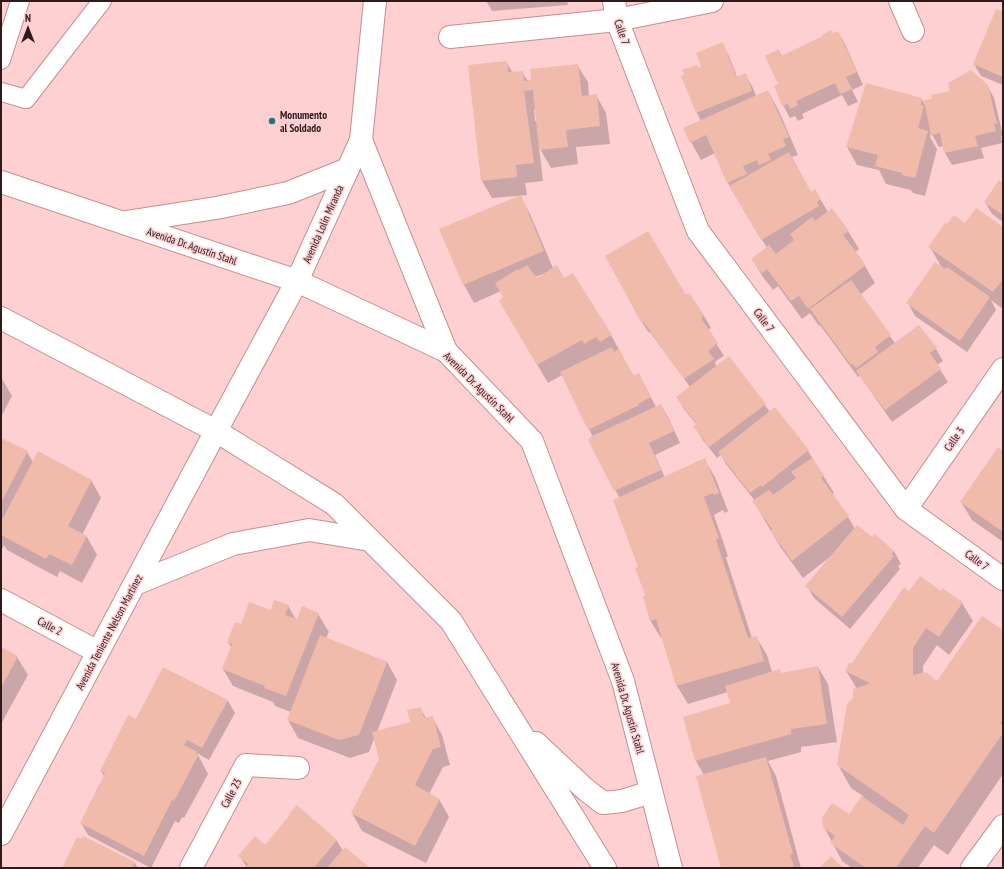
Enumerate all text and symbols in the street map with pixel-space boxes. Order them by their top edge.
north arrow [8,8,48,48]
text: N [25,11,31,25]
street label: Calle 7 [611,17,633,47]
place label: Monumento al Soldado [280,108,327,135]
marker: Monumento al Soldado [267,116,277,126]
street label: Avenida Lolín Miranda [299,183,347,265]
street label: Avenida Dr. Agustín Stahl [145,224,239,268]
street label: Calle 7 [751,305,778,335]
street label: Avenida Dr. Agustín Stahl [441,349,518,426]
street label: Calle 3 [941,424,967,454]
street label: Calle 7 [962,547,992,573]
street label: Avenida Teniente Nelson Martínez [73,572,145,692]
street label: Calle 2 [35,614,65,638]
street label: Avenida Dr. Agustín Stahl [608,661,648,756]
street label: Calle 23 [217,776,245,810]

